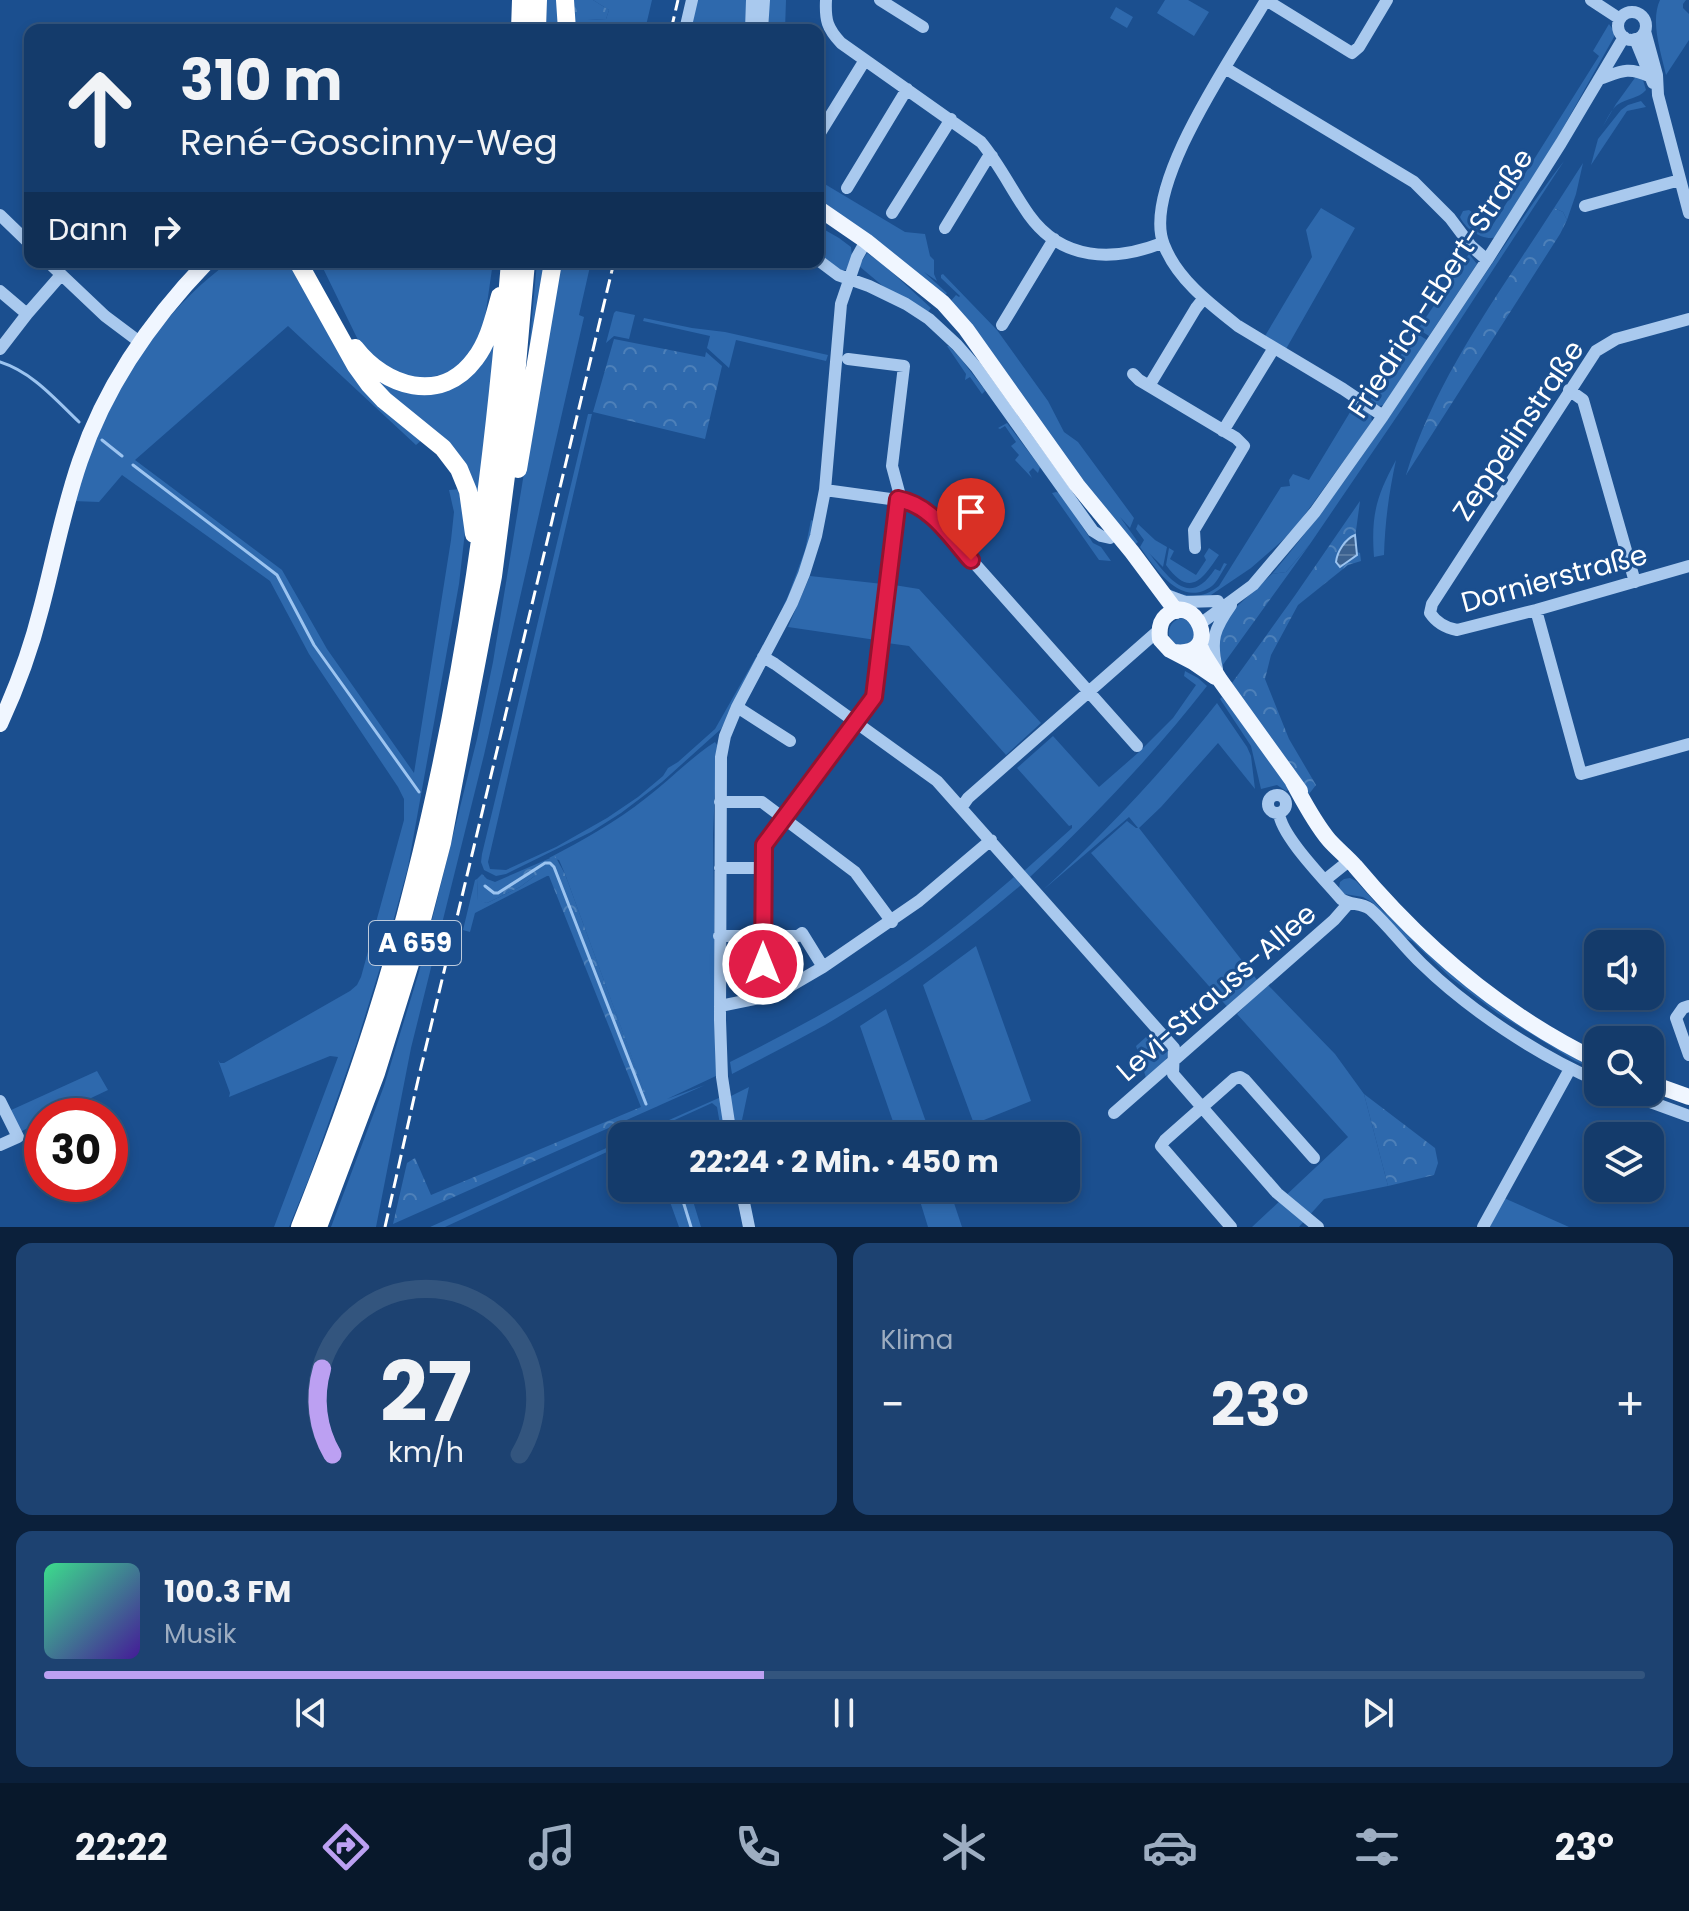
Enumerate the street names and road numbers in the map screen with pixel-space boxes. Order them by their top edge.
street label: Friedrich-Ebert-Straße [1338,141,1542,426]
street label: Zeppelinstraße [1444,332,1593,528]
street label: Dornierstraße [1457,535,1652,622]
street label: Levi-Strauss-Allee [1108,895,1325,1090]
road number: A 659 [369,921,461,965]

